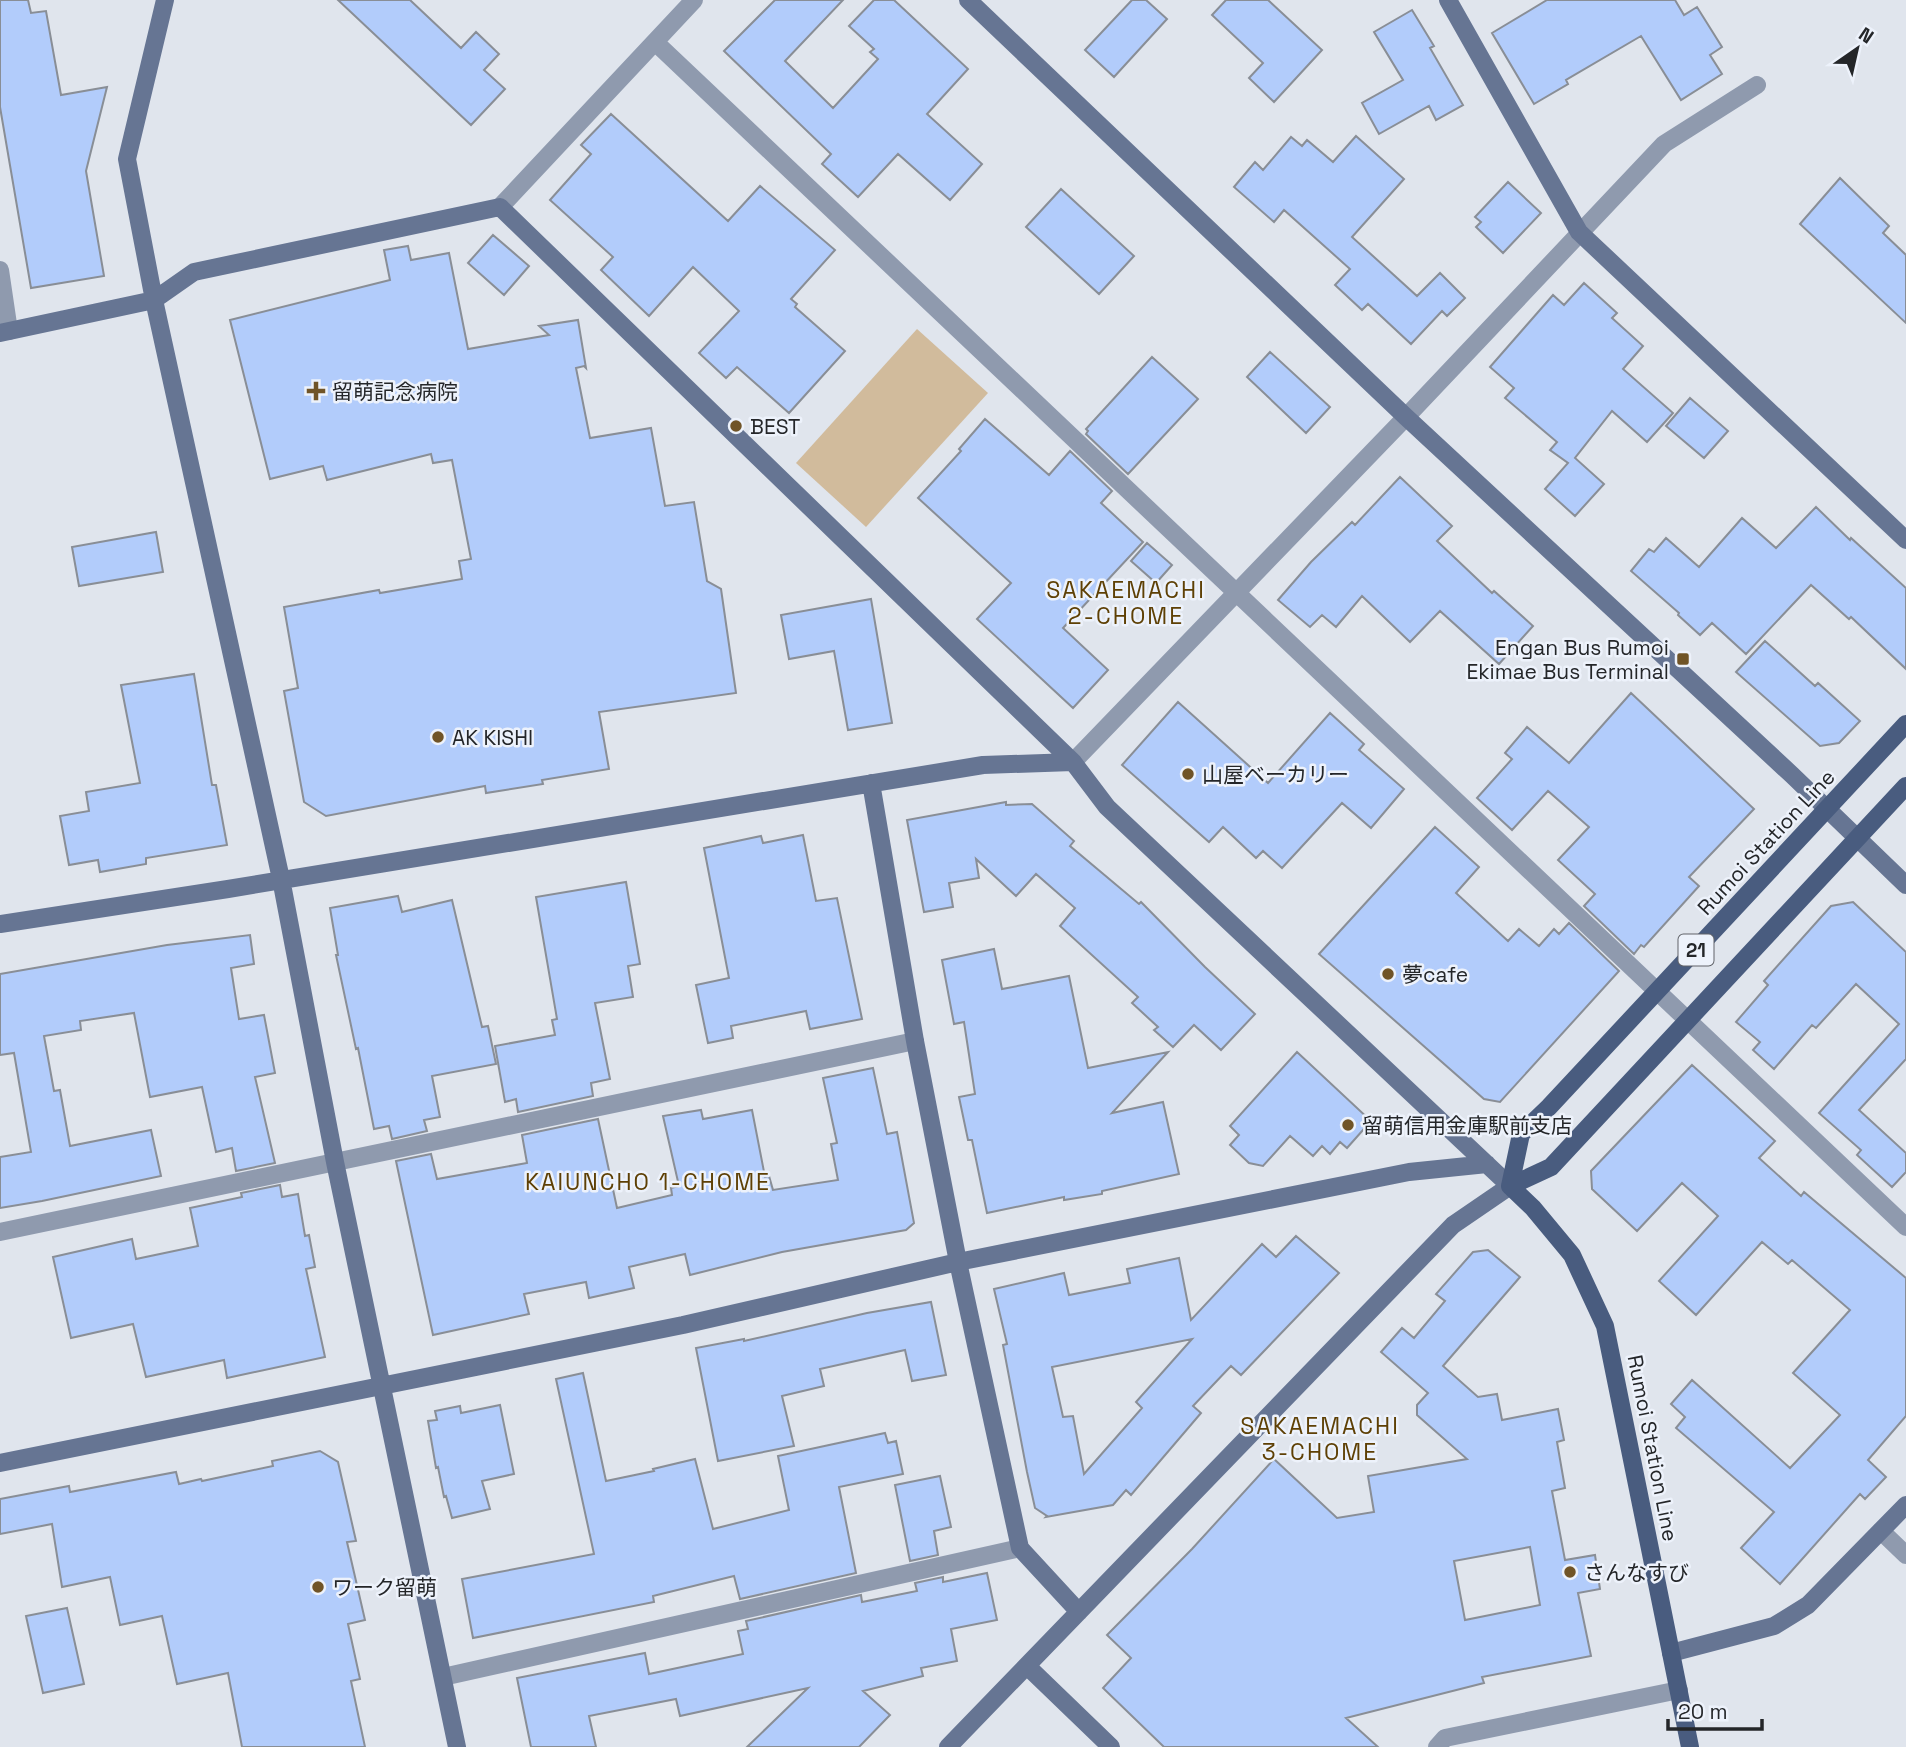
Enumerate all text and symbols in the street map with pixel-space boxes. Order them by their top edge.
north arrow [1822,14,1892,84]
text: N [1854,21,1878,49]
place label: 留萌記念病院 [332,378,458,405]
marker: 留萌記念病院 [306,381,326,401]
place label: BEST [750,413,800,440]
marker: BEST [728,418,744,434]
district label: SAKAEMACHI 2-CHOME [1046,575,1206,631]
place label: Engan Bus Rumoi Ekimae Bus Terminal [1467,634,1669,685]
marker: Engan Bus Rumoi Ekimae Bus Terminal [1675,651,1691,667]
place label: AK KISHI [452,724,533,751]
marker: AK KISHI [430,729,446,745]
place label: 山屋ベーカリー [1202,761,1349,788]
street label: Rumoi Station Line [1691,763,1841,921]
marker: 山屋ベーカリー [1180,766,1196,782]
road number: 21 [1678,934,1714,966]
place label: 夢cafe [1402,961,1468,988]
marker: 夢cafe [1380,966,1396,982]
place label: 留萌信用金庫駅前支店 [1362,1112,1572,1139]
marker: 留萌信用金庫駅前支店 [1340,1117,1356,1133]
district label: KAIUNCHO 1-CHOME [525,1167,771,1197]
street label: Rumoi Station Line [1622,1352,1684,1544]
district label: SAKAEMACHI 3-CHOME [1240,1411,1400,1467]
place label: さんなすび [1584,1559,1689,1586]
marker: さんなすび [1562,1564,1578,1580]
place label: ワーク留萌 [332,1574,437,1601]
marker: ワーク留萌 [310,1579,326,1595]
scale bar [1668,1688,1762,1732]
text: 20 m [1678,1698,1728,1725]

